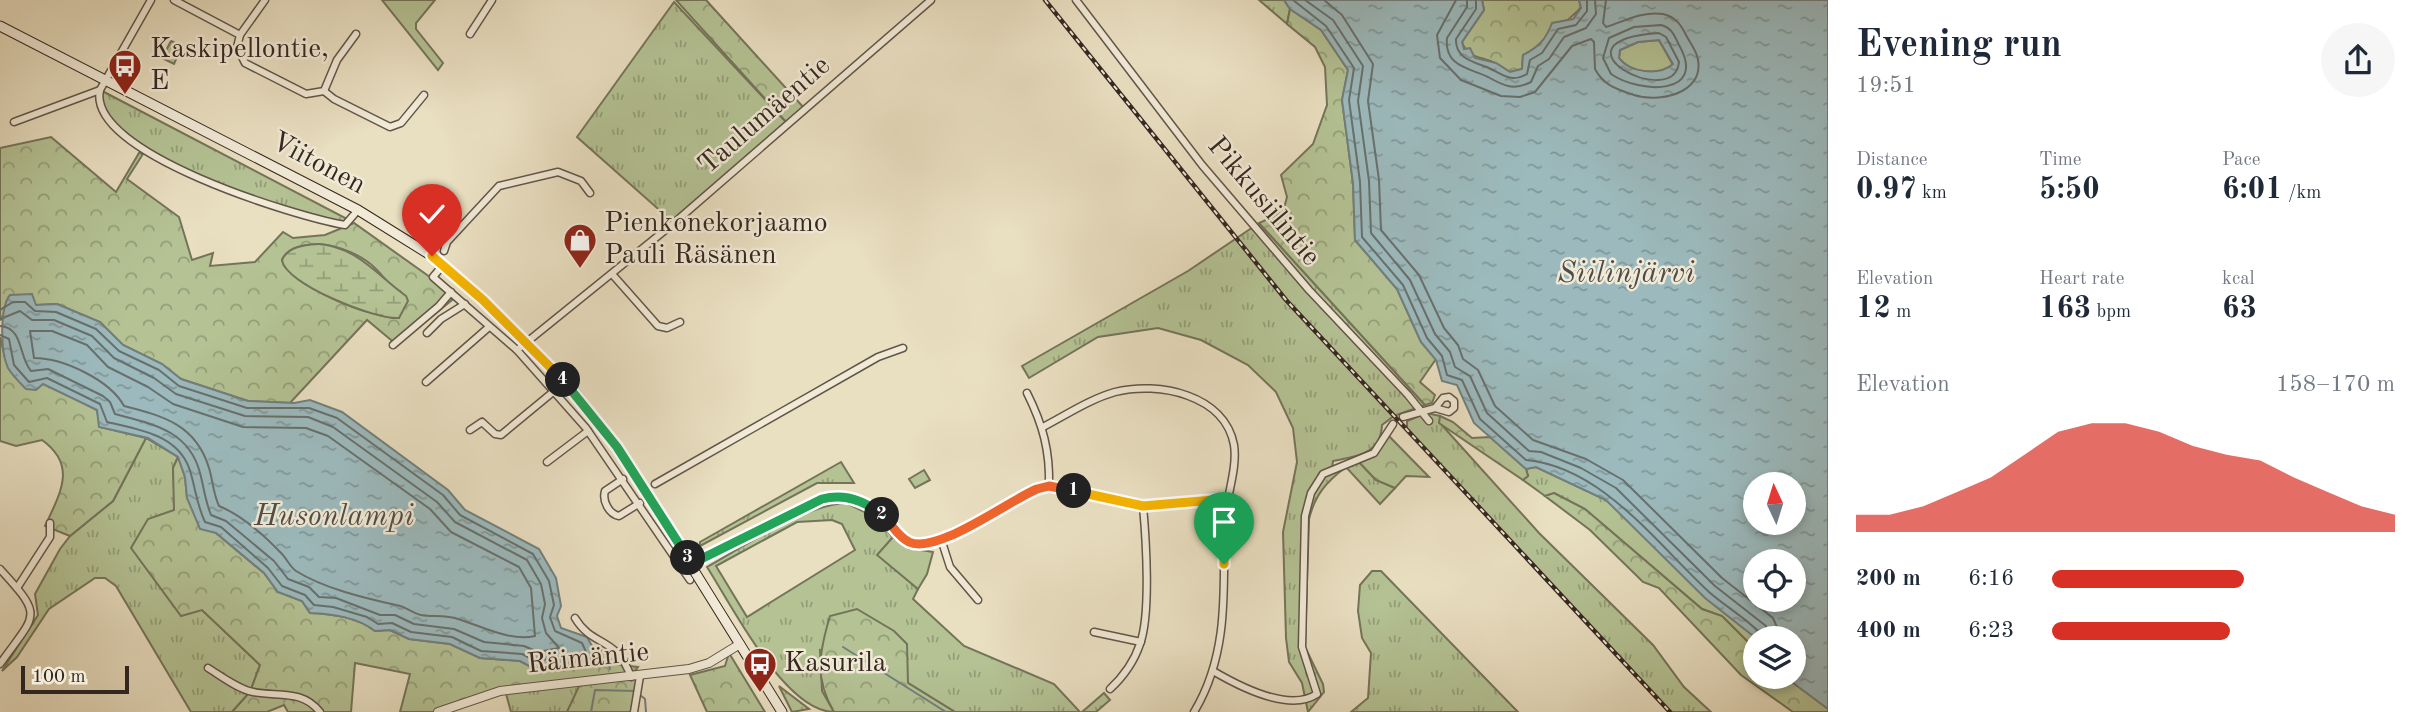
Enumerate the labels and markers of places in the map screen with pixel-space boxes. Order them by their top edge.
place label: Kaskipellontie, E [150,36,329,96]
bus stop icon: Kaskipellontie, E [106,47,144,96]
pin [402,184,462,256]
place label: Pienkonekorjaamo Pauli Räsänen [604,210,828,270]
shop icon: Pienkonekorjaamo Pauli Räsänen [561,221,599,270]
pin: 4 [546,362,580,398]
pin: 1 [1056,474,1092,508]
pin [1194,492,1254,564]
pin: 2 [864,498,900,532]
pin: 3 [670,540,706,576]
bus stop icon: Kasurila [741,645,779,694]
place label: Kasurila [784,650,887,678]

